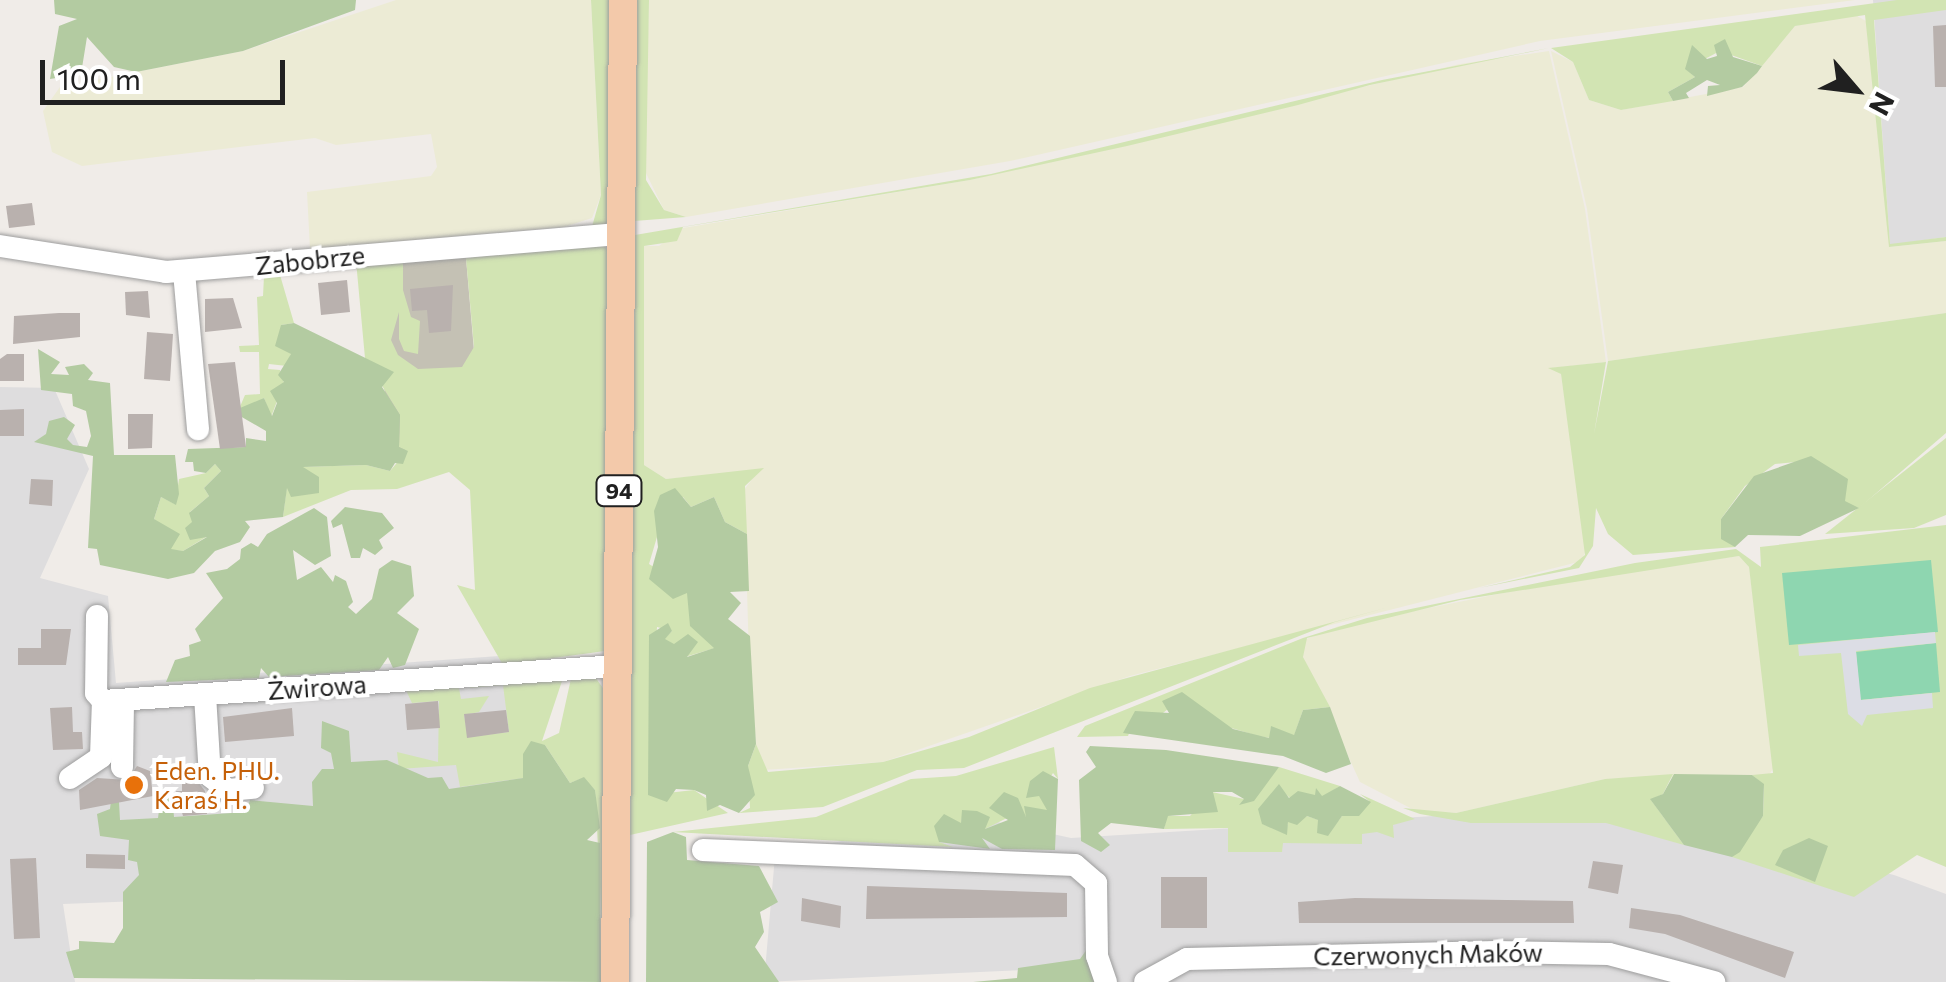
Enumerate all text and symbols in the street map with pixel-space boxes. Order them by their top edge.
scale bar [45,40,290,102]
north arrow [1806,40,1906,140]
text: 100 m [57,59,141,96]
text: N [1863,87,1902,121]
street label: Zabobrze [254,239,366,281]
road number: 94 [594,474,644,508]
street label: Żwirowa [267,669,367,705]
place label: Eden. PHU. Karaś H. [154,756,280,815]
marker: Eden. PHU. Karaś H. [123,774,145,796]
street label: Czerwonych Maków [1313,937,1543,971]

